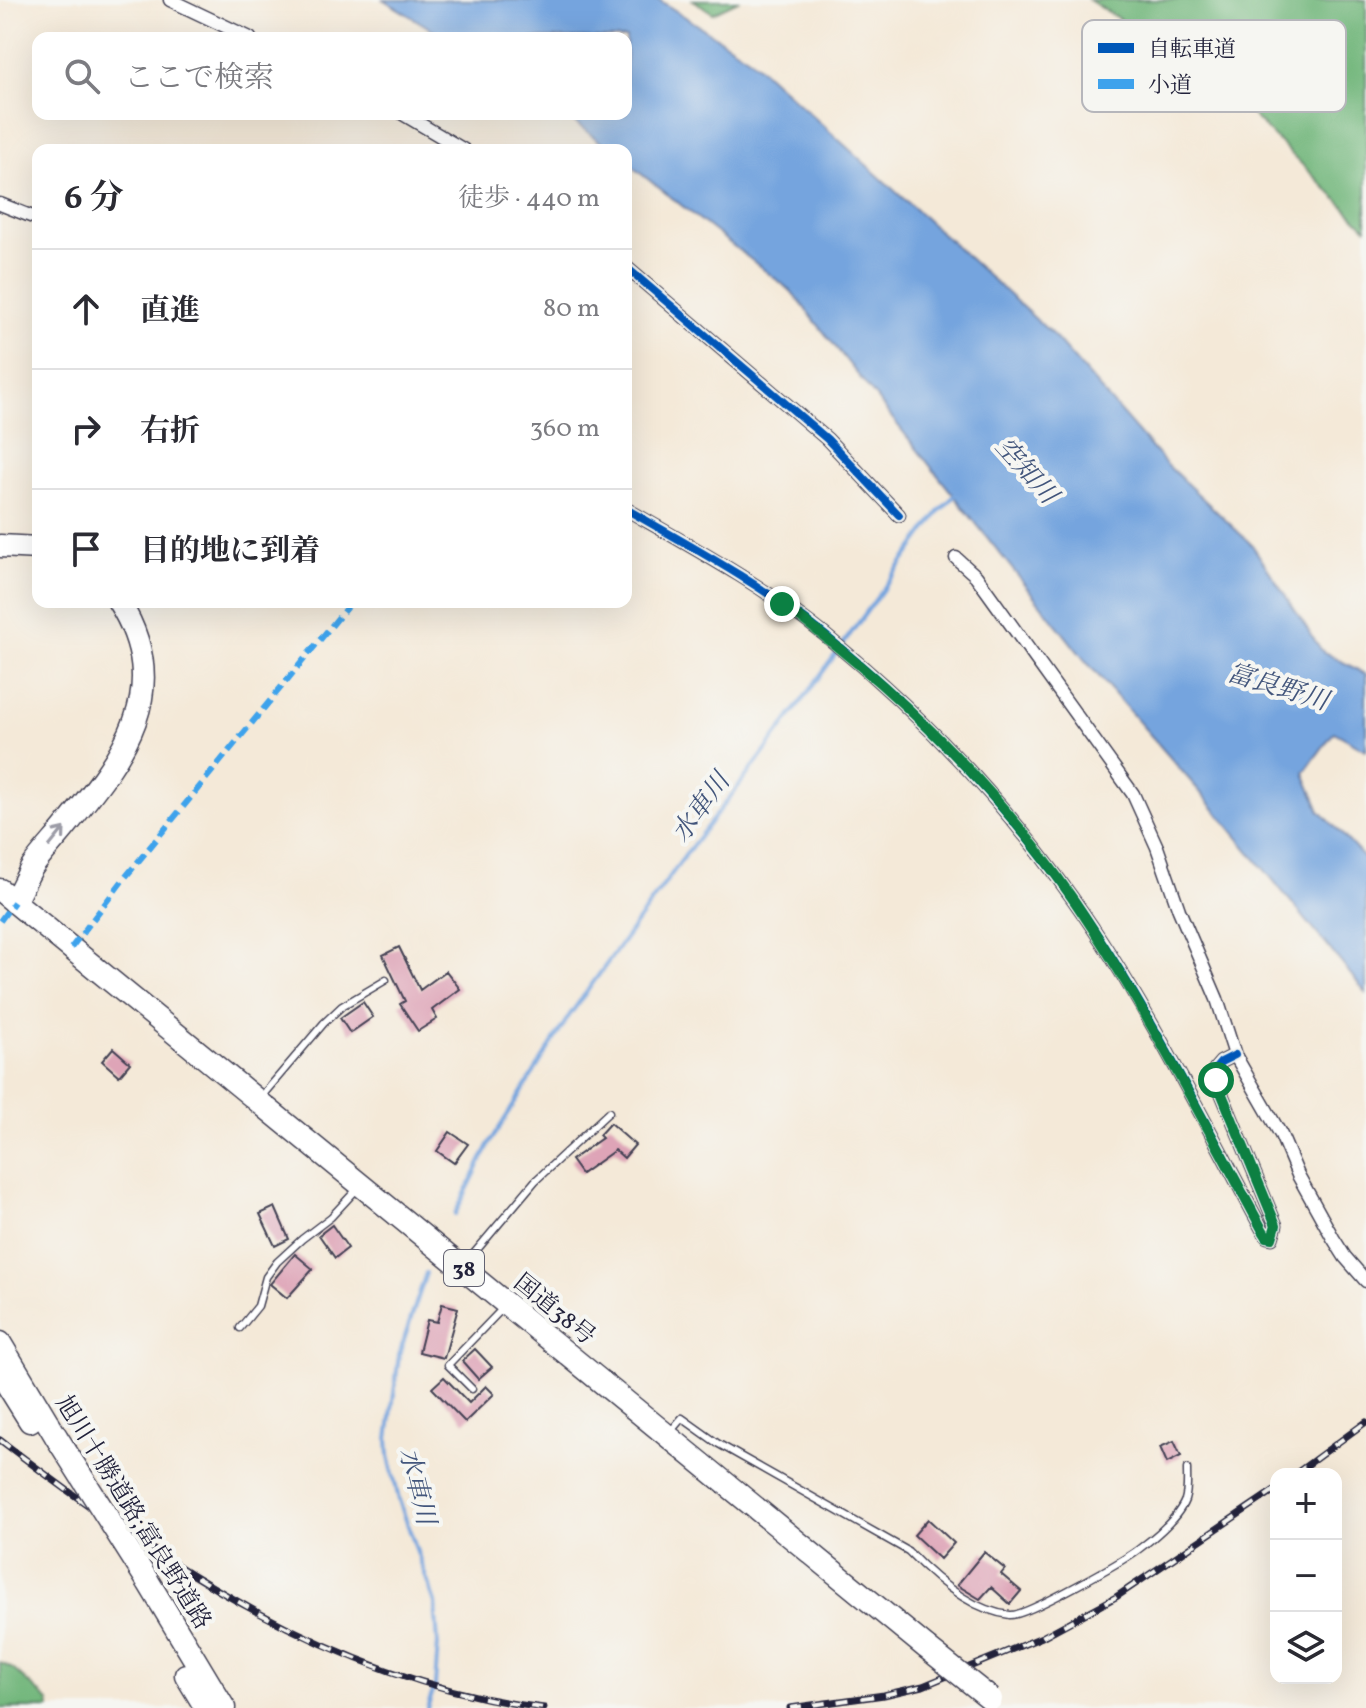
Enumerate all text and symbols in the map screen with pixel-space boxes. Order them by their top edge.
legend [1082,20,1346,112]
search box [32,32,632,120]
text: 自転車道 [1148,35,1236,66]
icon: search [60,54,104,98]
text: ここで検索 [124,58,274,100]
text: 小道 [1148,71,1192,102]
text: 6 分 [64,176,123,223]
text: 徒歩 · 440 m [458,181,600,217]
icon: ahead [64,287,108,331]
text: 直進 [140,291,200,333]
text: 80 m [543,291,600,327]
icon: right [64,407,108,451]
text: 右折 [140,411,200,453]
text: 360 m [530,411,600,447]
water label: 空知川 [986,430,1067,515]
icon: arrive [64,527,108,571]
text: 目的地に到着 [140,531,320,573]
route end [764,586,800,622]
water label: 富良野川 [1222,655,1335,721]
water label: 水車川 [664,764,741,850]
one-way arrow [48,827,66,848]
route start [1198,1062,1234,1098]
road number: 38 [444,1250,484,1286]
street label: 国道38号 [506,1267,602,1354]
street label: 旭川十勝道路;富良野道路 [46,1389,218,1637]
water label: 水車川 [389,1444,444,1532]
map controls [1270,1468,1342,1684]
button: + [1270,1468,1342,1540]
button: − [1270,1540,1342,1612]
button: layers [1270,1612,1342,1684]

